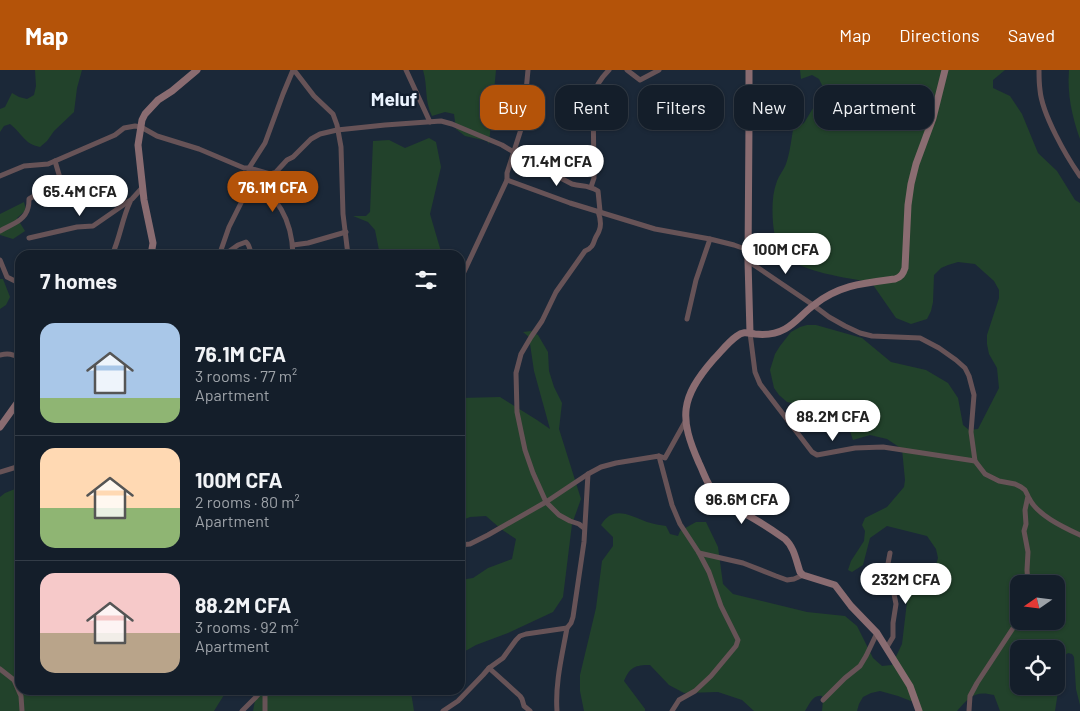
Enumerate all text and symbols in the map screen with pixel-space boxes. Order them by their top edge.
text: Map [25,21,68,50]
text: Map [839,24,871,46]
text: Directions [899,24,980,46]
text: Saved [1008,24,1055,46]
chip: Buy [480,85,545,130]
chip: Rent [555,85,628,130]
chip: Filters [638,85,724,130]
chip: New [734,85,804,130]
chip: Apartment [814,85,934,130]
district label: Meluf [371,87,417,110]
pin: 71.4M CFA [500,144,614,187]
text: 71.4M CFA [522,151,592,170]
pin: 76.1M CFA [216,170,330,213]
pin: 65.4M CFA [23,174,137,217]
text: 76.1M CFA [238,177,308,196]
text: 65.4M CFA [43,181,117,200]
pin: 100M CFA [734,232,838,275]
text: 100M CFA [753,239,819,258]
icon: filters [412,266,440,294]
text: 7 homes [40,268,117,293]
text: 76.1M CFA [195,341,286,366]
icon: home [80,343,140,403]
text: 3 rooms · 77 m² [195,366,297,385]
text: Apartment [195,385,270,404]
pin: 88.2M CFA [776,400,890,442]
text: 88.2M CFA [796,406,870,425]
text: 100M CFA [195,467,283,492]
icon: home [80,468,140,528]
pin: 96.6M CFA [685,482,799,525]
text: 96.6M CFA [706,489,778,508]
text: 2 rooms · 80 m² [195,492,300,511]
text: Apartment [195,511,270,530]
pin: 232M CFA [854,562,958,605]
text: 232M CFA [871,569,941,588]
north arrow [1010,575,1065,630]
map controls [1010,575,1065,695]
text: 88.2M CFA [195,592,291,617]
icon: home [80,593,140,653]
text: 3 rooms · 92 m² [195,617,299,636]
text: Apartment [195,636,270,655]
button: locate [1010,640,1065,695]

